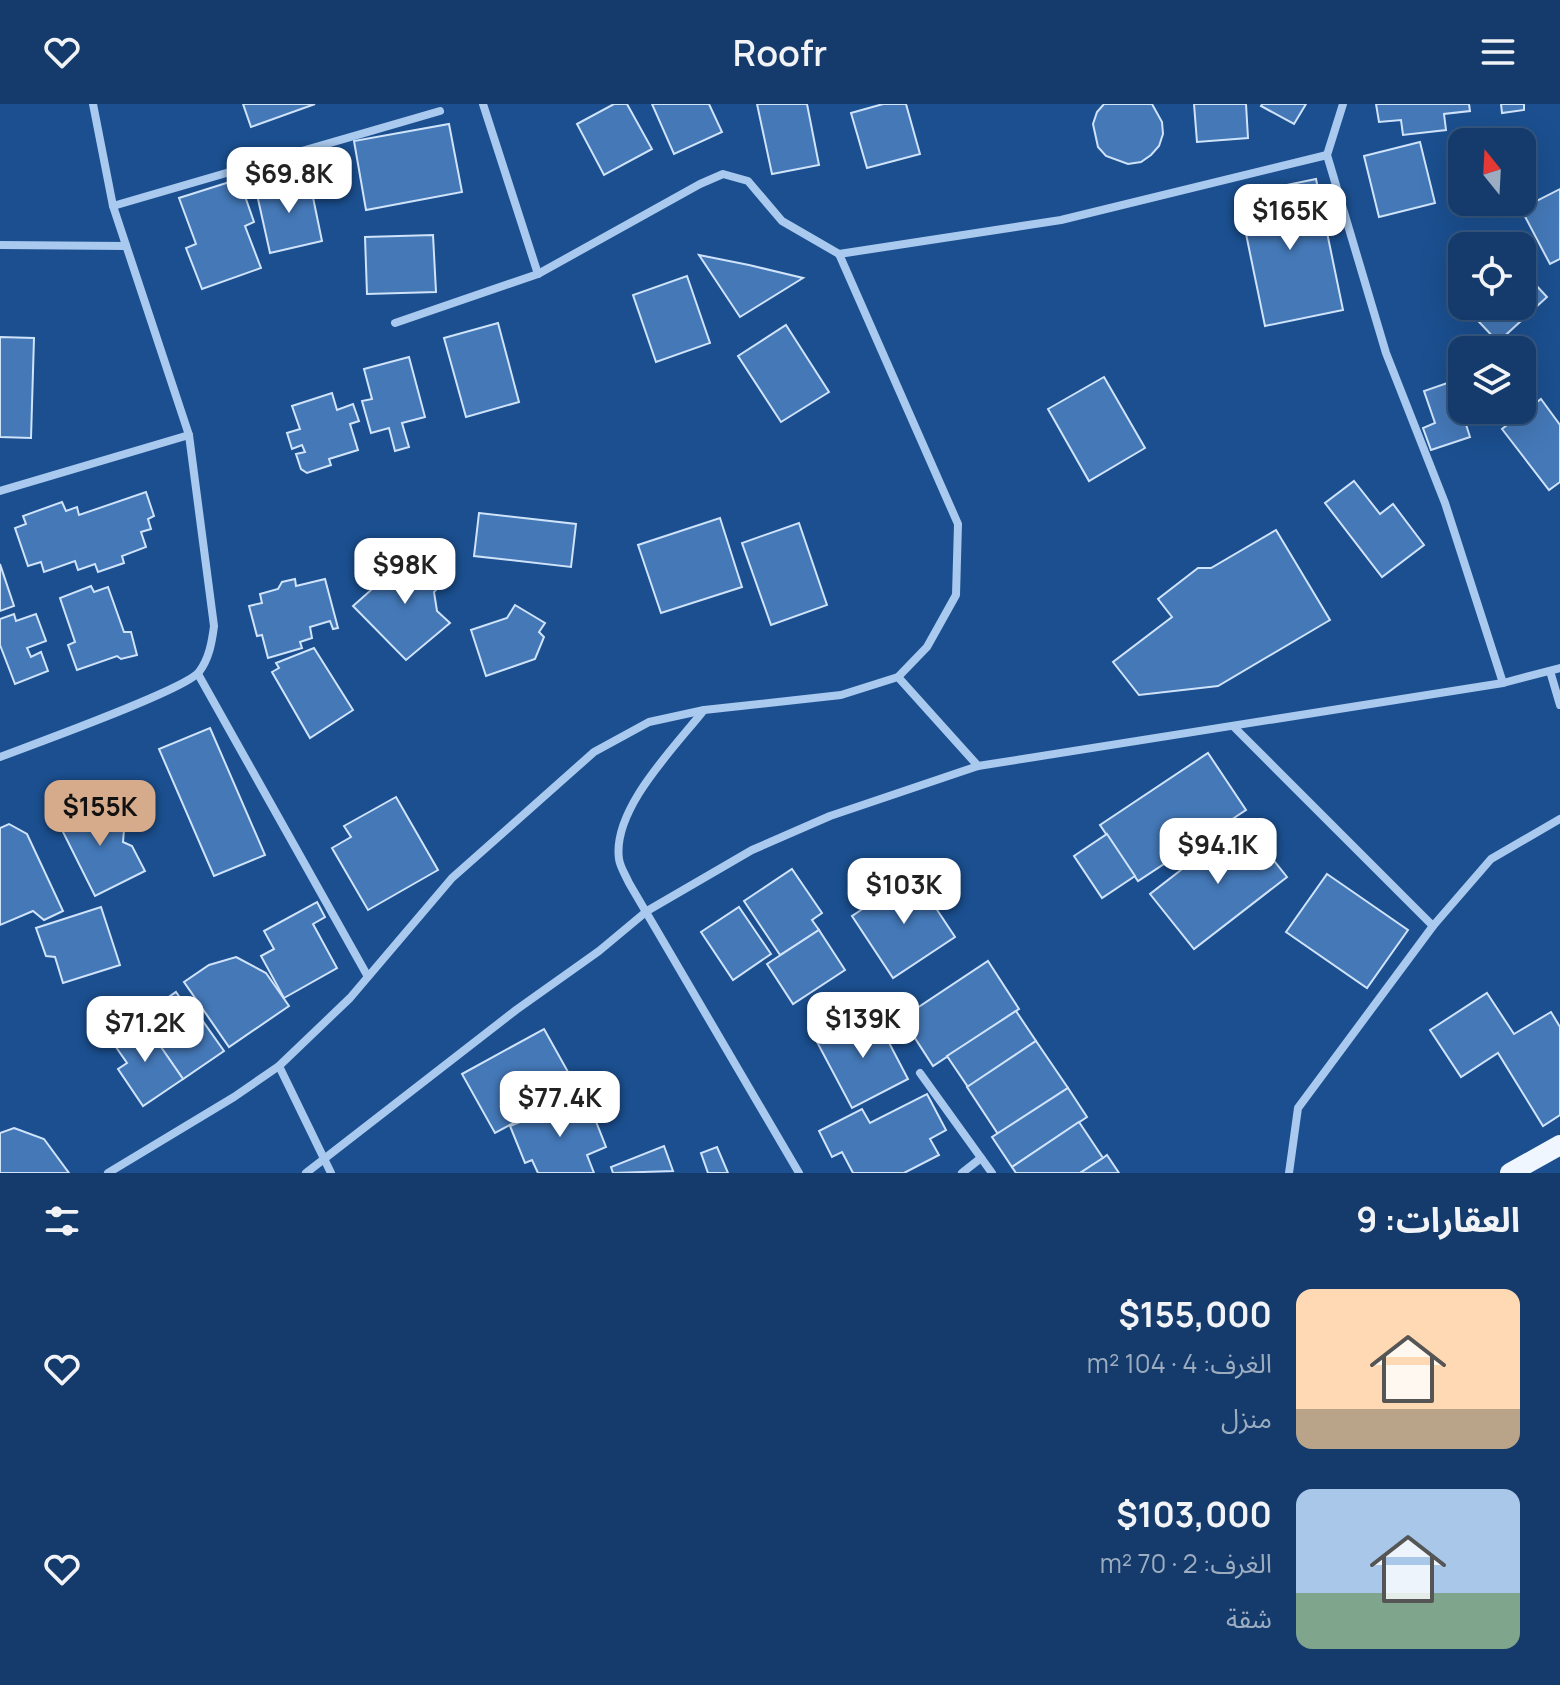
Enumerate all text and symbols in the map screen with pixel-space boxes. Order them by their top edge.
text: Roofr [733,28,827,77]
icon: heart [40,30,84,74]
icon: menu [1476,30,1520,74]
north arrow [1448,128,1536,216]
map controls [1448,128,1536,424]
pin: $69.8K [224,147,354,215]
text: $69.8K [245,155,333,191]
pin: $165K [1234,184,1346,252]
text: $165K [1252,192,1328,228]
button: locate [1448,232,1536,320]
button: layers [1448,336,1536,424]
pin: $98K [358,538,452,606]
text: $98K [372,546,438,582]
pin: $155K [44,780,156,848]
text: $155K [62,788,138,824]
pin: $94.1K [1153,818,1283,886]
text: $94.1K [1178,826,1258,862]
pin: $103K [848,858,960,926]
text: $103K [866,866,942,902]
pin: $139K [807,992,919,1060]
pin: $71.2K [80,996,210,1064]
text: $139K [825,1000,901,1036]
text: $71.2K [105,1004,185,1040]
pin: $77.4K [495,1071,625,1139]
text: $77.4K [518,1079,602,1115]
text: العقارات: 9 [1356,1196,1520,1242]
icon: filters [40,1199,84,1243]
text: $155,000 [1118,1291,1272,1337]
icon: home [1360,1321,1456,1417]
text: الغرف: 4 · 104 m² [1087,1345,1272,1381]
icon: heart [40,1347,84,1391]
text: منزل [1221,1400,1272,1436]
text: $103,000 [1116,1491,1272,1537]
icon: home [1360,1521,1456,1617]
text: الغرف: 2 · 70 m² [1100,1545,1272,1581]
icon: heart [40,1547,84,1591]
text: شقة [1226,1600,1272,1636]

